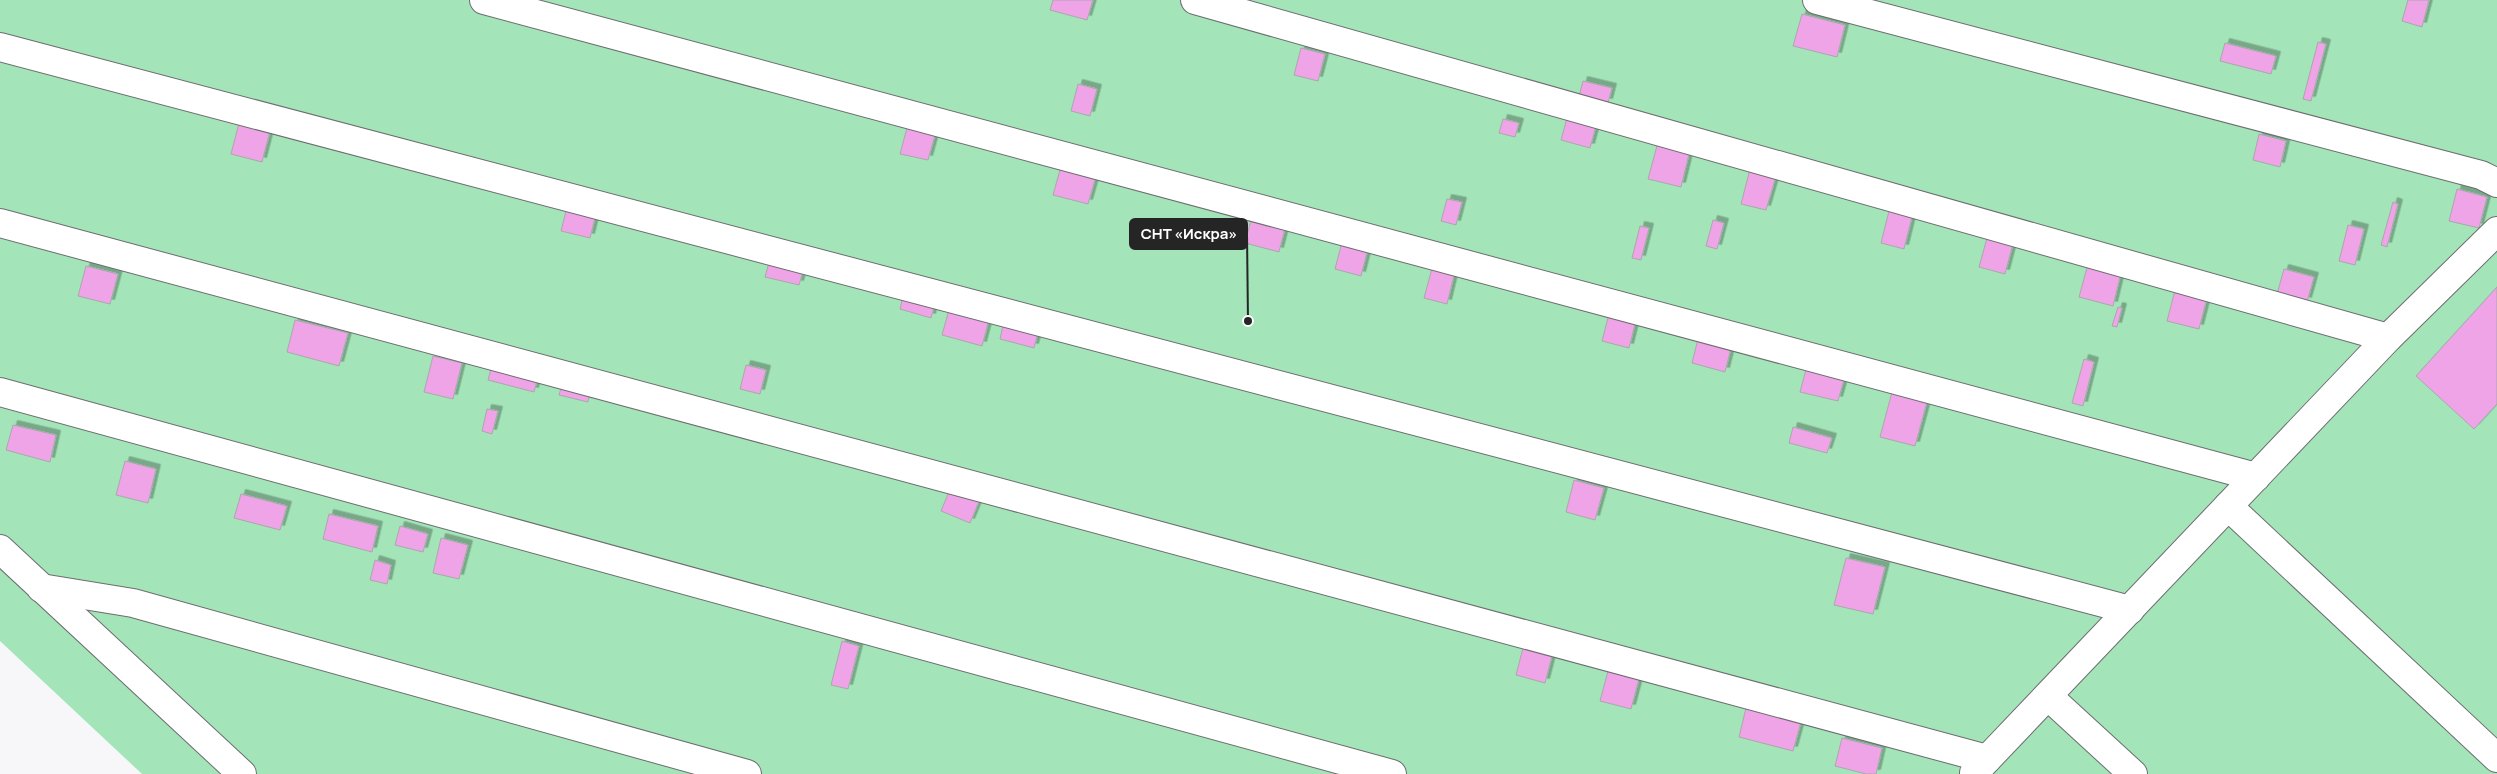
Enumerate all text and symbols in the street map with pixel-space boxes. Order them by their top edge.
callout: СНТ «Искра» [1130,219,1247,249]
text: СНТ «Искра» [1141,223,1237,244]

